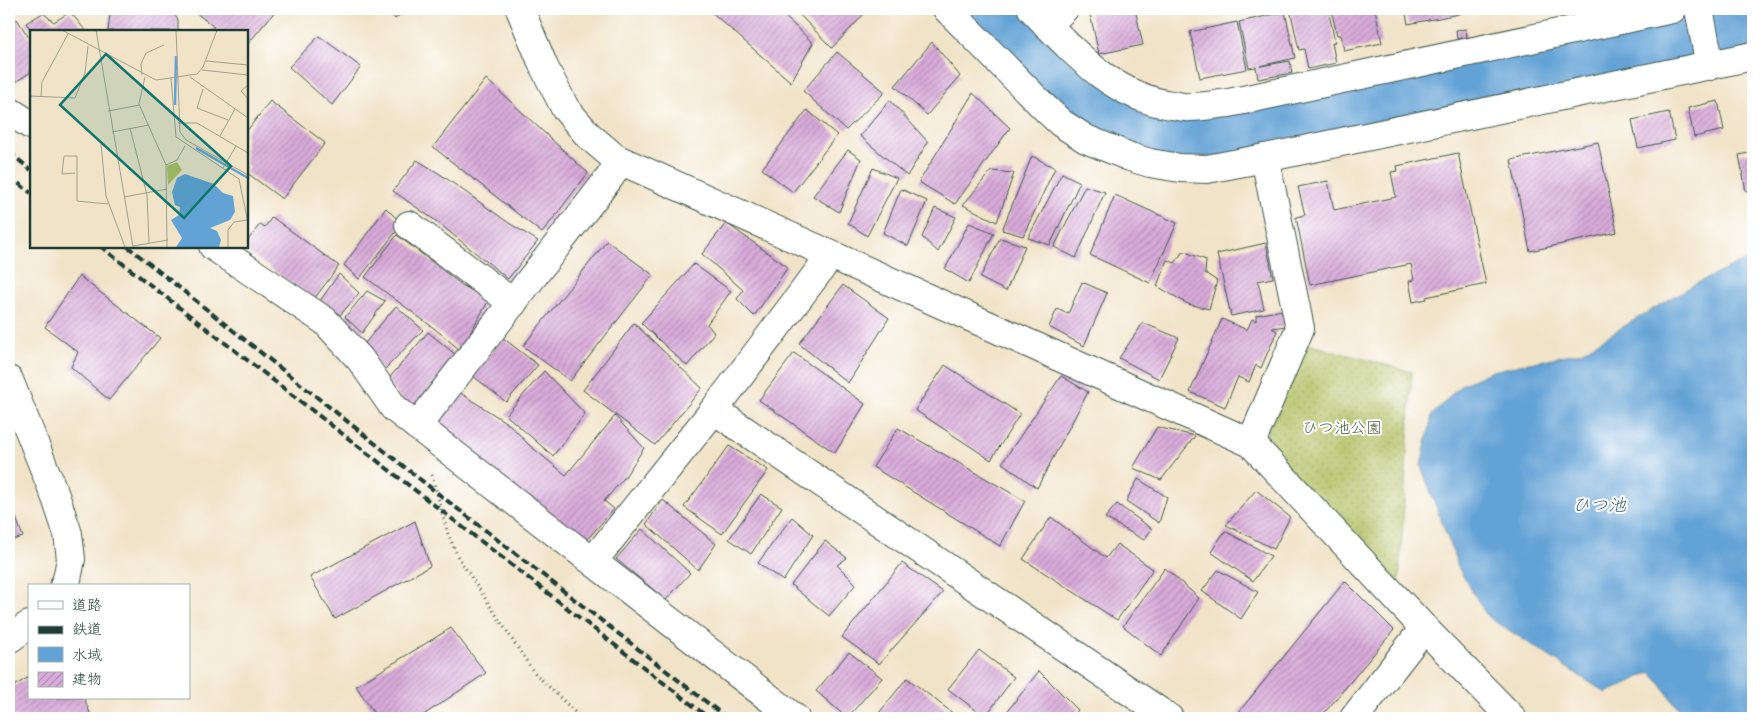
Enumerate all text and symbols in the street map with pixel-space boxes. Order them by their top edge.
inset map [30,30,248,248]
park label: ひつ池公園 [1302,419,1382,437]
water label: ひつ池 [1572,495,1627,516]
legend [28,584,190,700]
text: 道路 [72,596,102,614]
text: 鉄道 [72,620,102,638]
text: 水域 [72,646,102,664]
text: 建物 [72,670,102,688]

